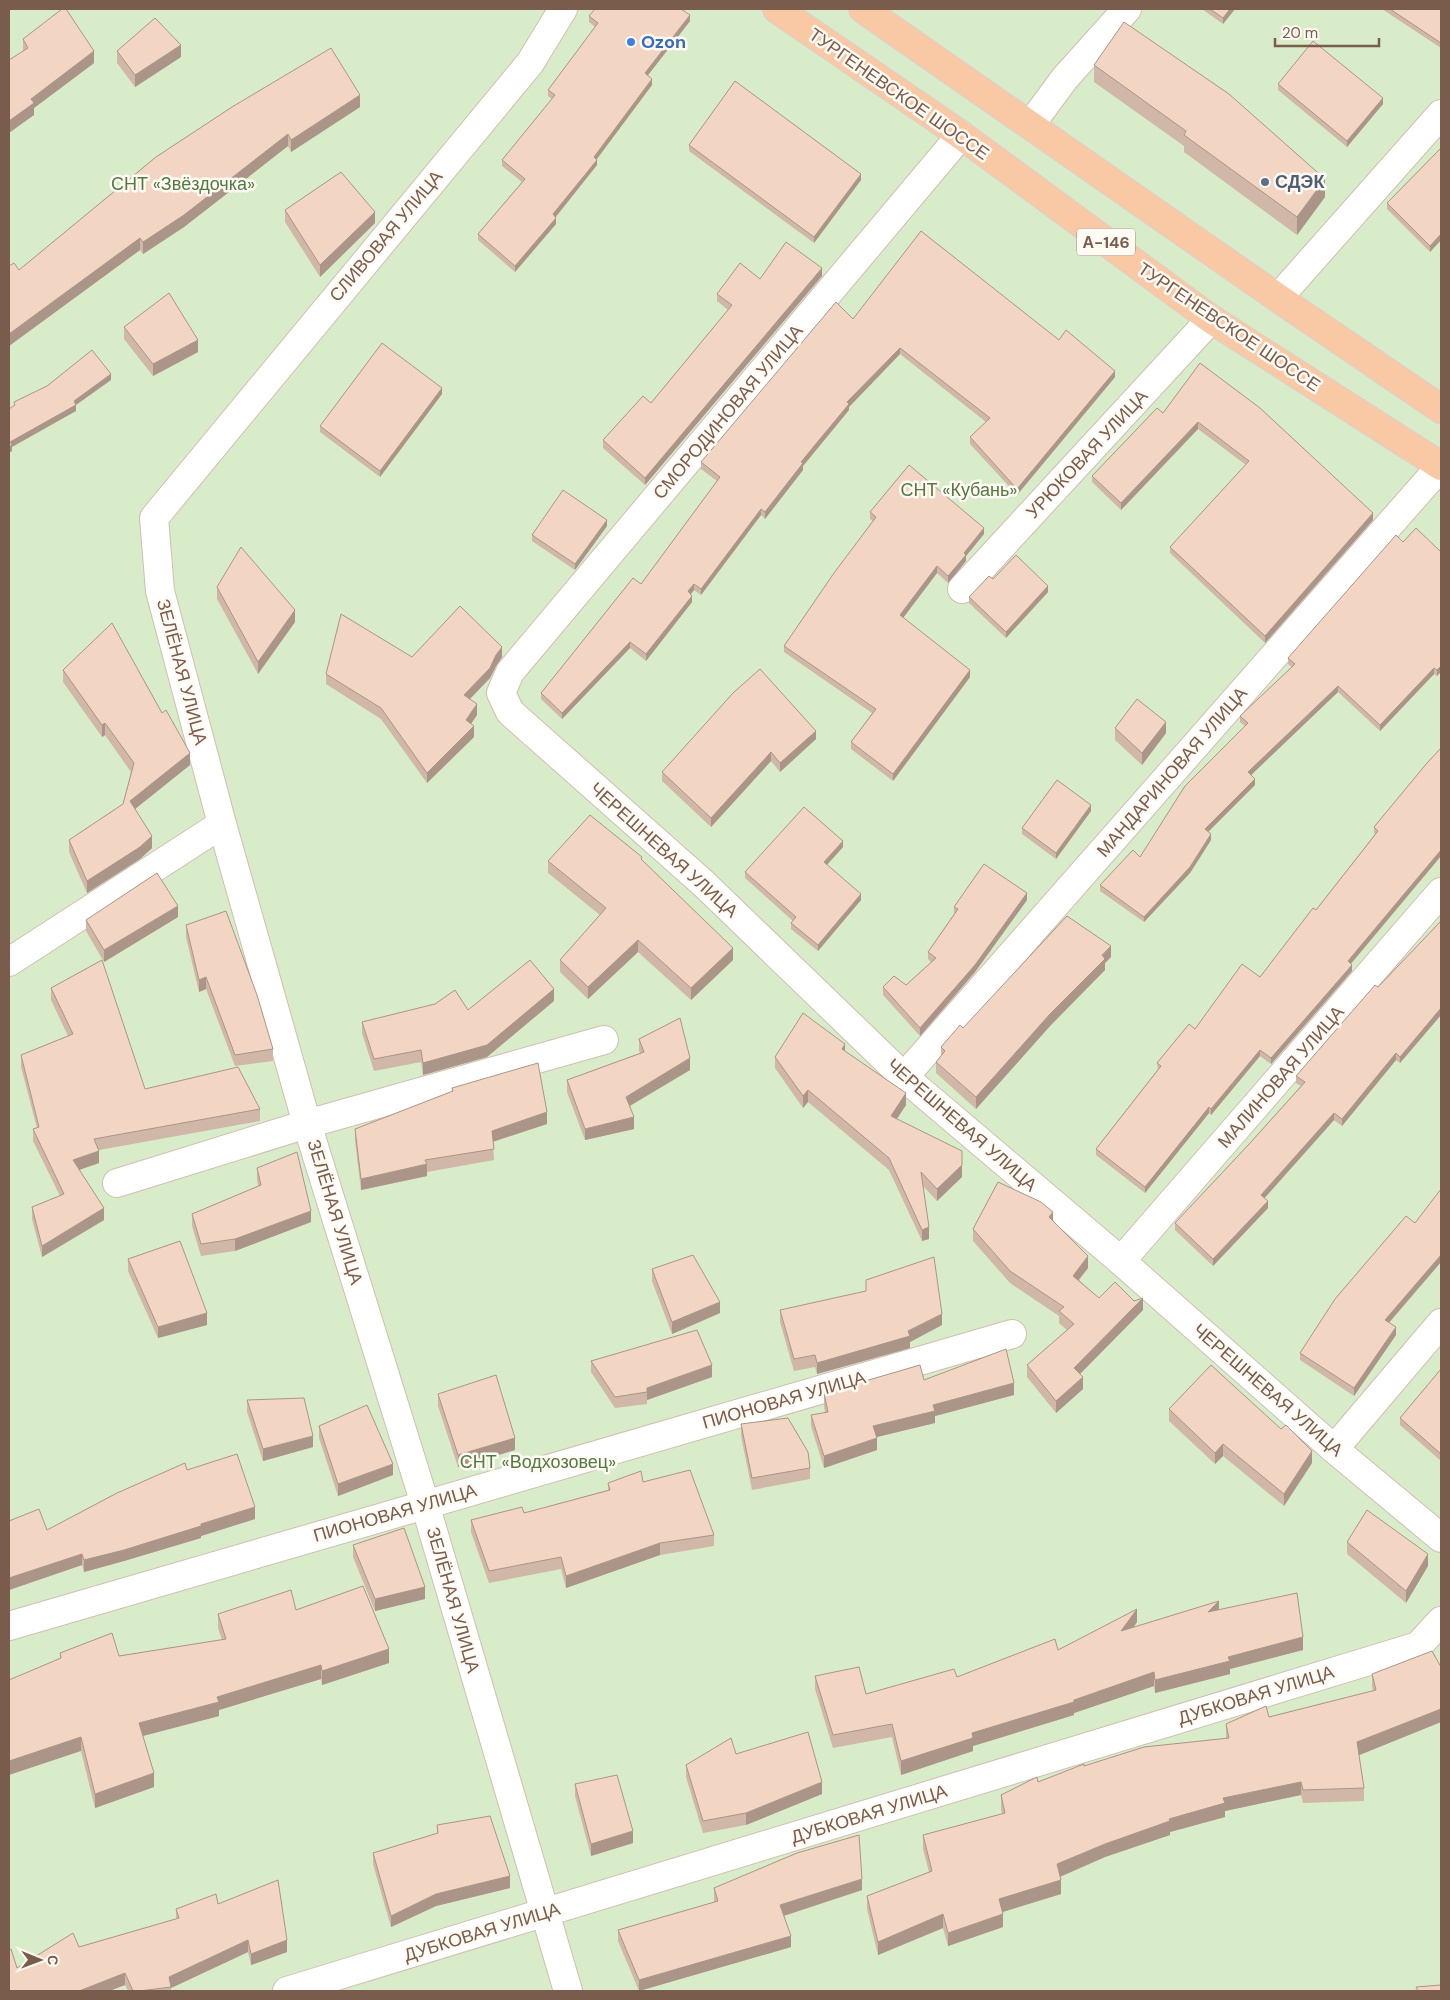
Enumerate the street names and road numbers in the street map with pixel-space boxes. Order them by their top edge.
street label: ТУРГЕНЕВСКОЕ ШОССЕ [804,22,994,166]
street label: СЛИВОВАЯ УЛИЦА [324,165,448,307]
road number: А-146 [1077,228,1135,256]
street label: ТУРГЕНЕВСКОЕ ШОССЕ [1133,257,1325,397]
street label: СМОРОДИНОВАЯ УЛИЦА [648,320,808,504]
street label: УРЮКОВАЯ УЛИЦА [1021,384,1153,524]
street label: ЗЕЛЁНАЯ УЛИЦА [151,596,213,748]
street label: МАНДАРИНОВАЯ УЛИЦА [1091,682,1253,862]
street label: ЧЕРЕШНЕВАЯ УЛИЦА [585,777,743,923]
street label: МАЛИНОВАЯ УЛИЦА [1212,1001,1350,1153]
street label: ЧЕРЕШНЕВАЯ УЛИЦА [882,1053,1042,1197]
street label: ЗЕЛЁНАЯ УЛИЦА [302,1137,368,1287]
street label: ЧЕРЕШНЕВАЯ УЛИЦА [1188,1318,1348,1462]
street label: ПИОНОВАЯ УЛИЦА [699,1365,869,1435]
street label: ПИОНОВАЯ УЛИЦА [310,1478,480,1548]
street label: ЗЕЛЁНАЯ УЛИЦА [421,1524,485,1676]
street label: ДУБКОВАЯ УЛИЦА [1175,1660,1337,1730]
street label: ДУБКОВАЯ УЛИЦА [788,1779,950,1849]
street label: ДУБКОВАЯ УЛИЦА [401,1897,563,1967]

